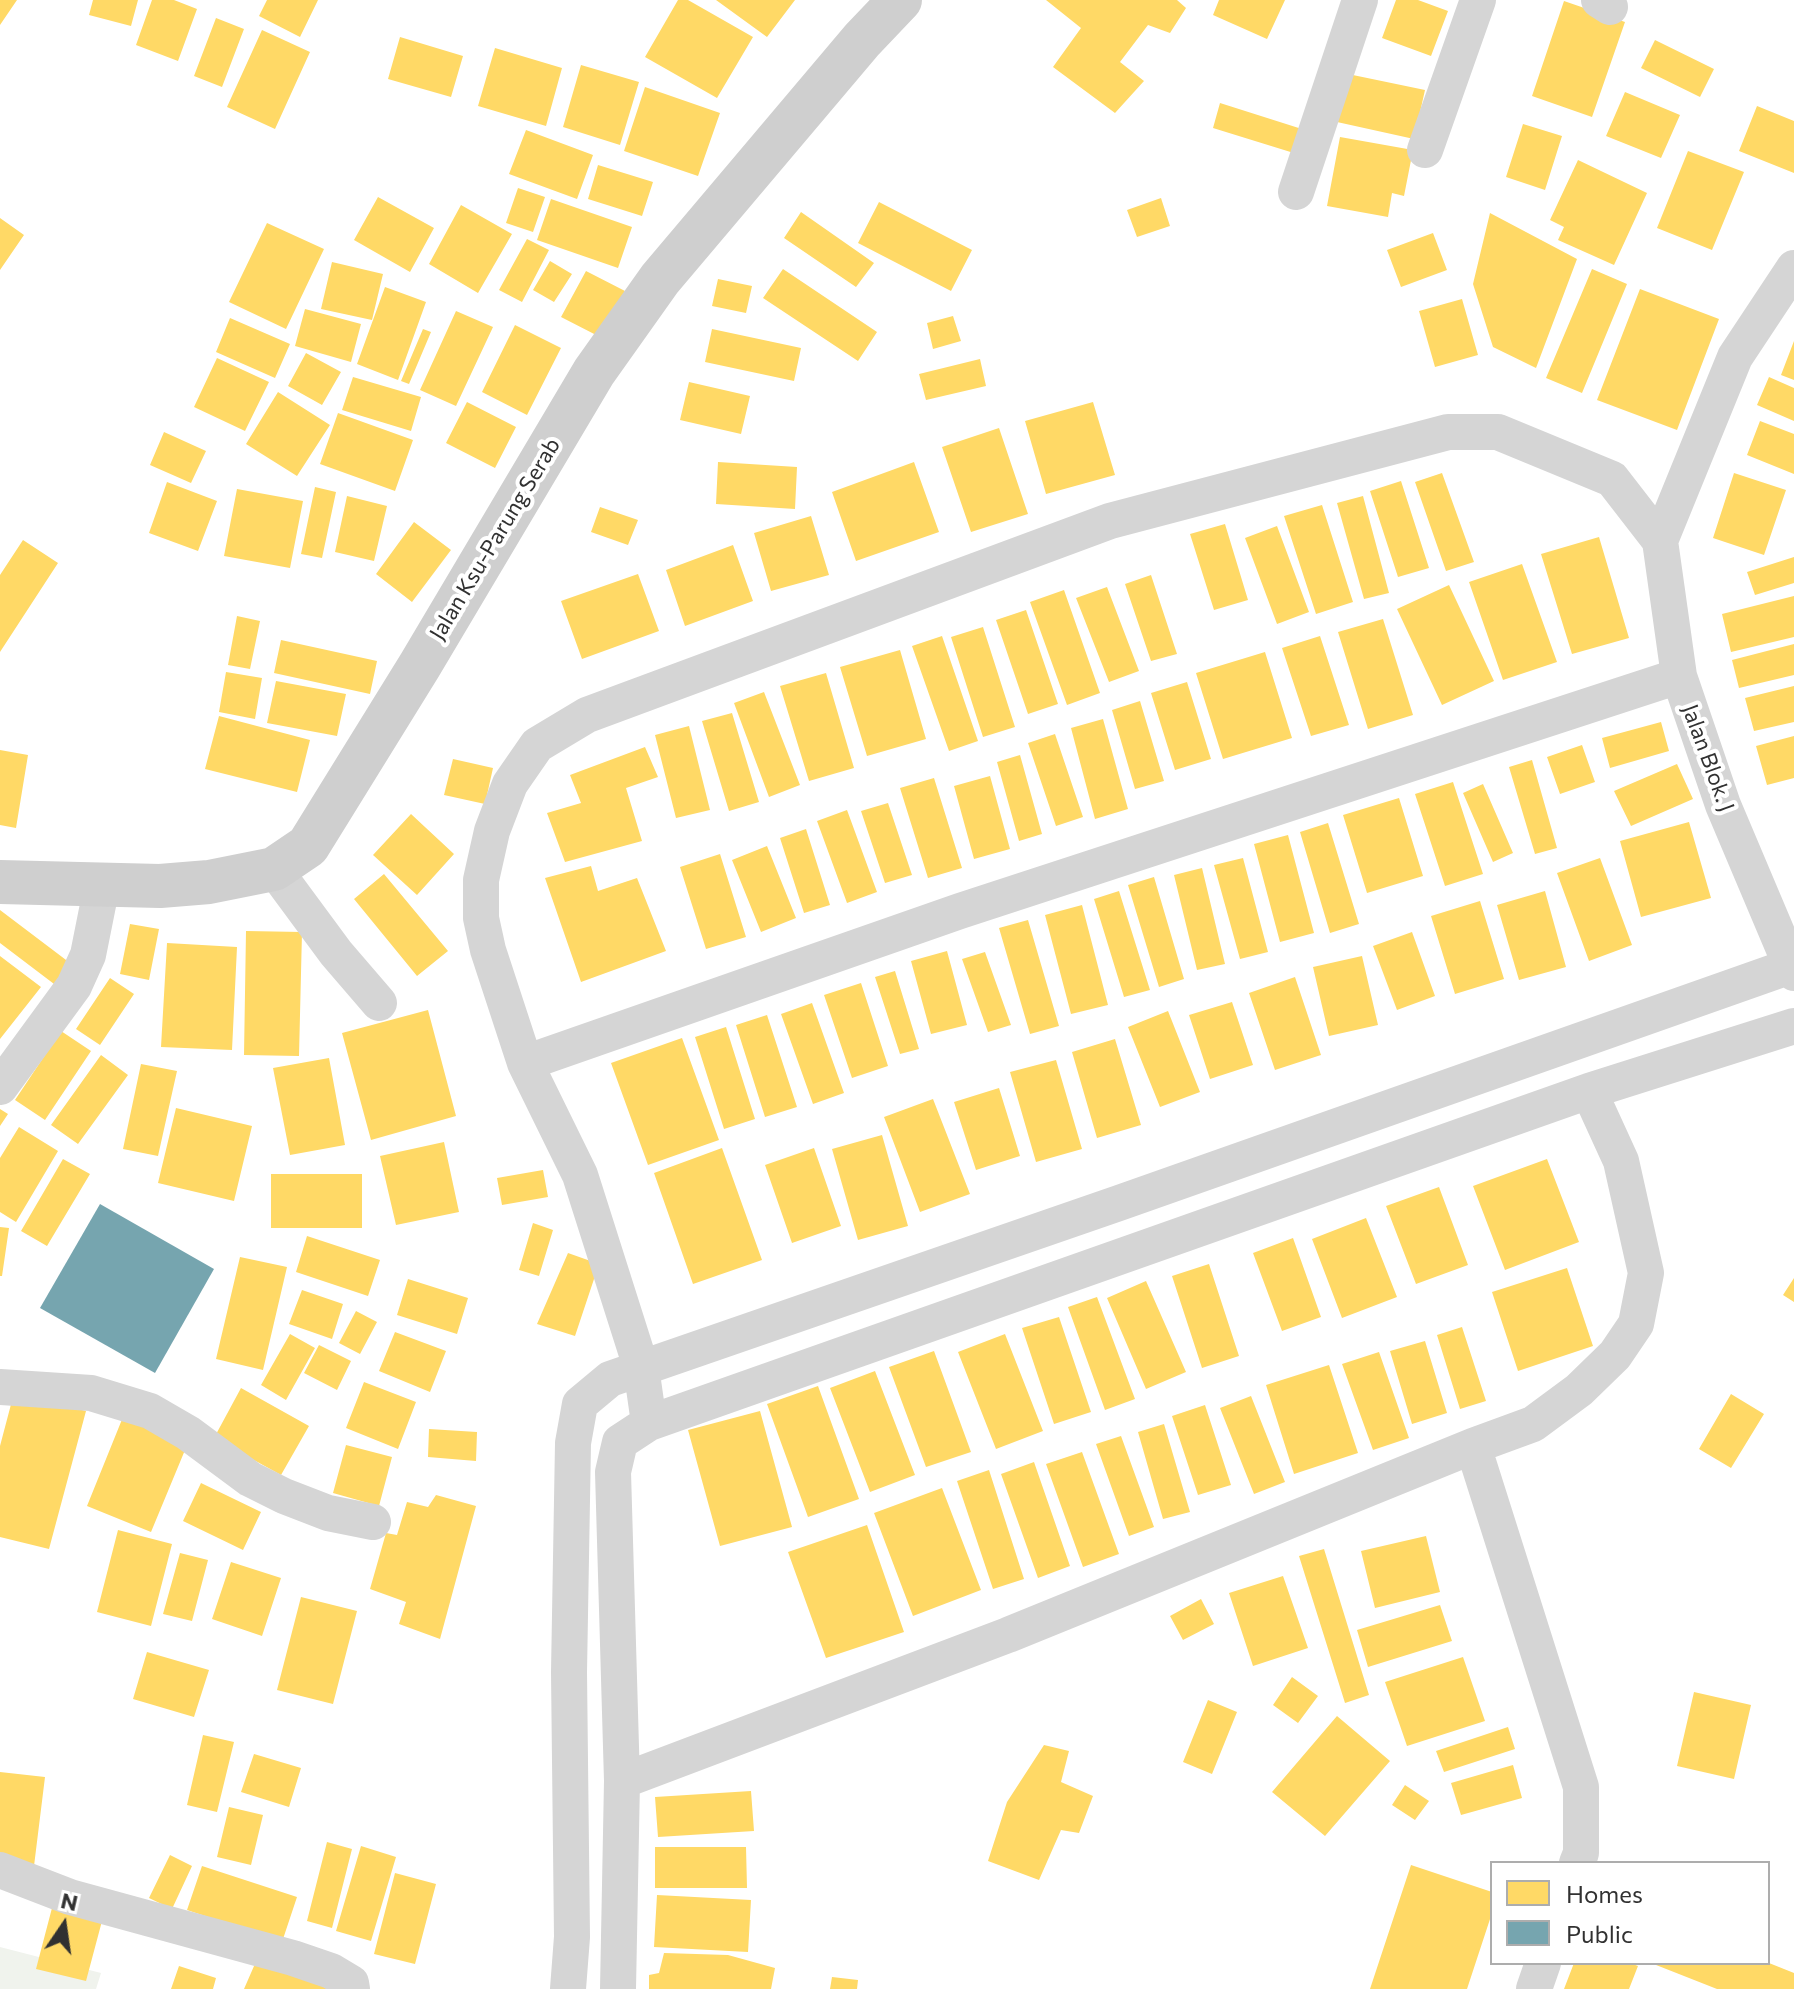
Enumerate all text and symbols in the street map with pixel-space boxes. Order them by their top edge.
street label: Jalan Ksu-Parung Serab [424,433,566,645]
street label: Jalan Blok. J [1676,701,1740,815]
legend [1490,1861,1770,1965]
text: Homes [1566,1879,1643,1908]
north arrow [24,1885,104,1965]
text: N [58,1886,81,1916]
text: Public [1566,1919,1633,1948]

